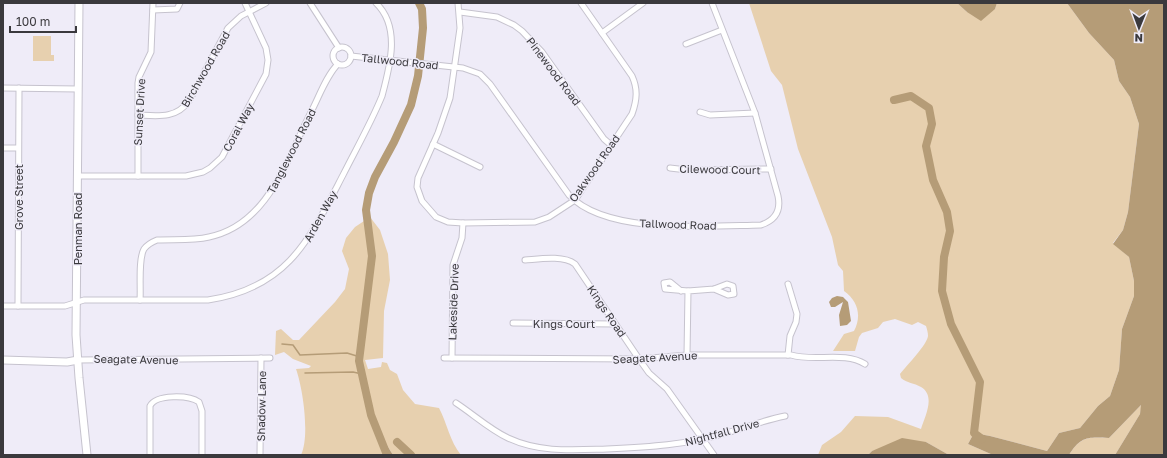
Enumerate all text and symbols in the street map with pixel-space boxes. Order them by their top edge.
scale bar [10,8,76,34]
north arrow [1119,8,1159,48]
text: 100 m [16,14,50,29]
street label: Birchwood Road [178,29,232,109]
text: N [1135,32,1143,45]
street label: Pinewood Road [524,34,584,108]
street label: Tallwood Road [361,50,439,72]
street label: Sunset Drive [131,78,147,146]
street label: Coral Way [220,101,256,153]
street label: Tanglewood Road [264,106,318,196]
street label: Oakwood Road [566,132,622,204]
street label: Cilewood Court [679,162,761,176]
street label: Grove Street [12,164,25,230]
street label: Arden Way [301,188,339,244]
street label: Penman Road [71,193,84,265]
street label: Tallwood Road [639,216,717,232]
street label: Lakeside Drive [445,263,461,341]
street label: Kings Road [585,283,629,339]
street label: Kings Court [533,317,595,330]
street label: Seagate Avenue [612,348,698,366]
street label: Seagate Avenue [93,352,179,366]
street label: Shadow Lane [254,371,268,441]
street label: Nightfall Drive [684,416,760,448]

